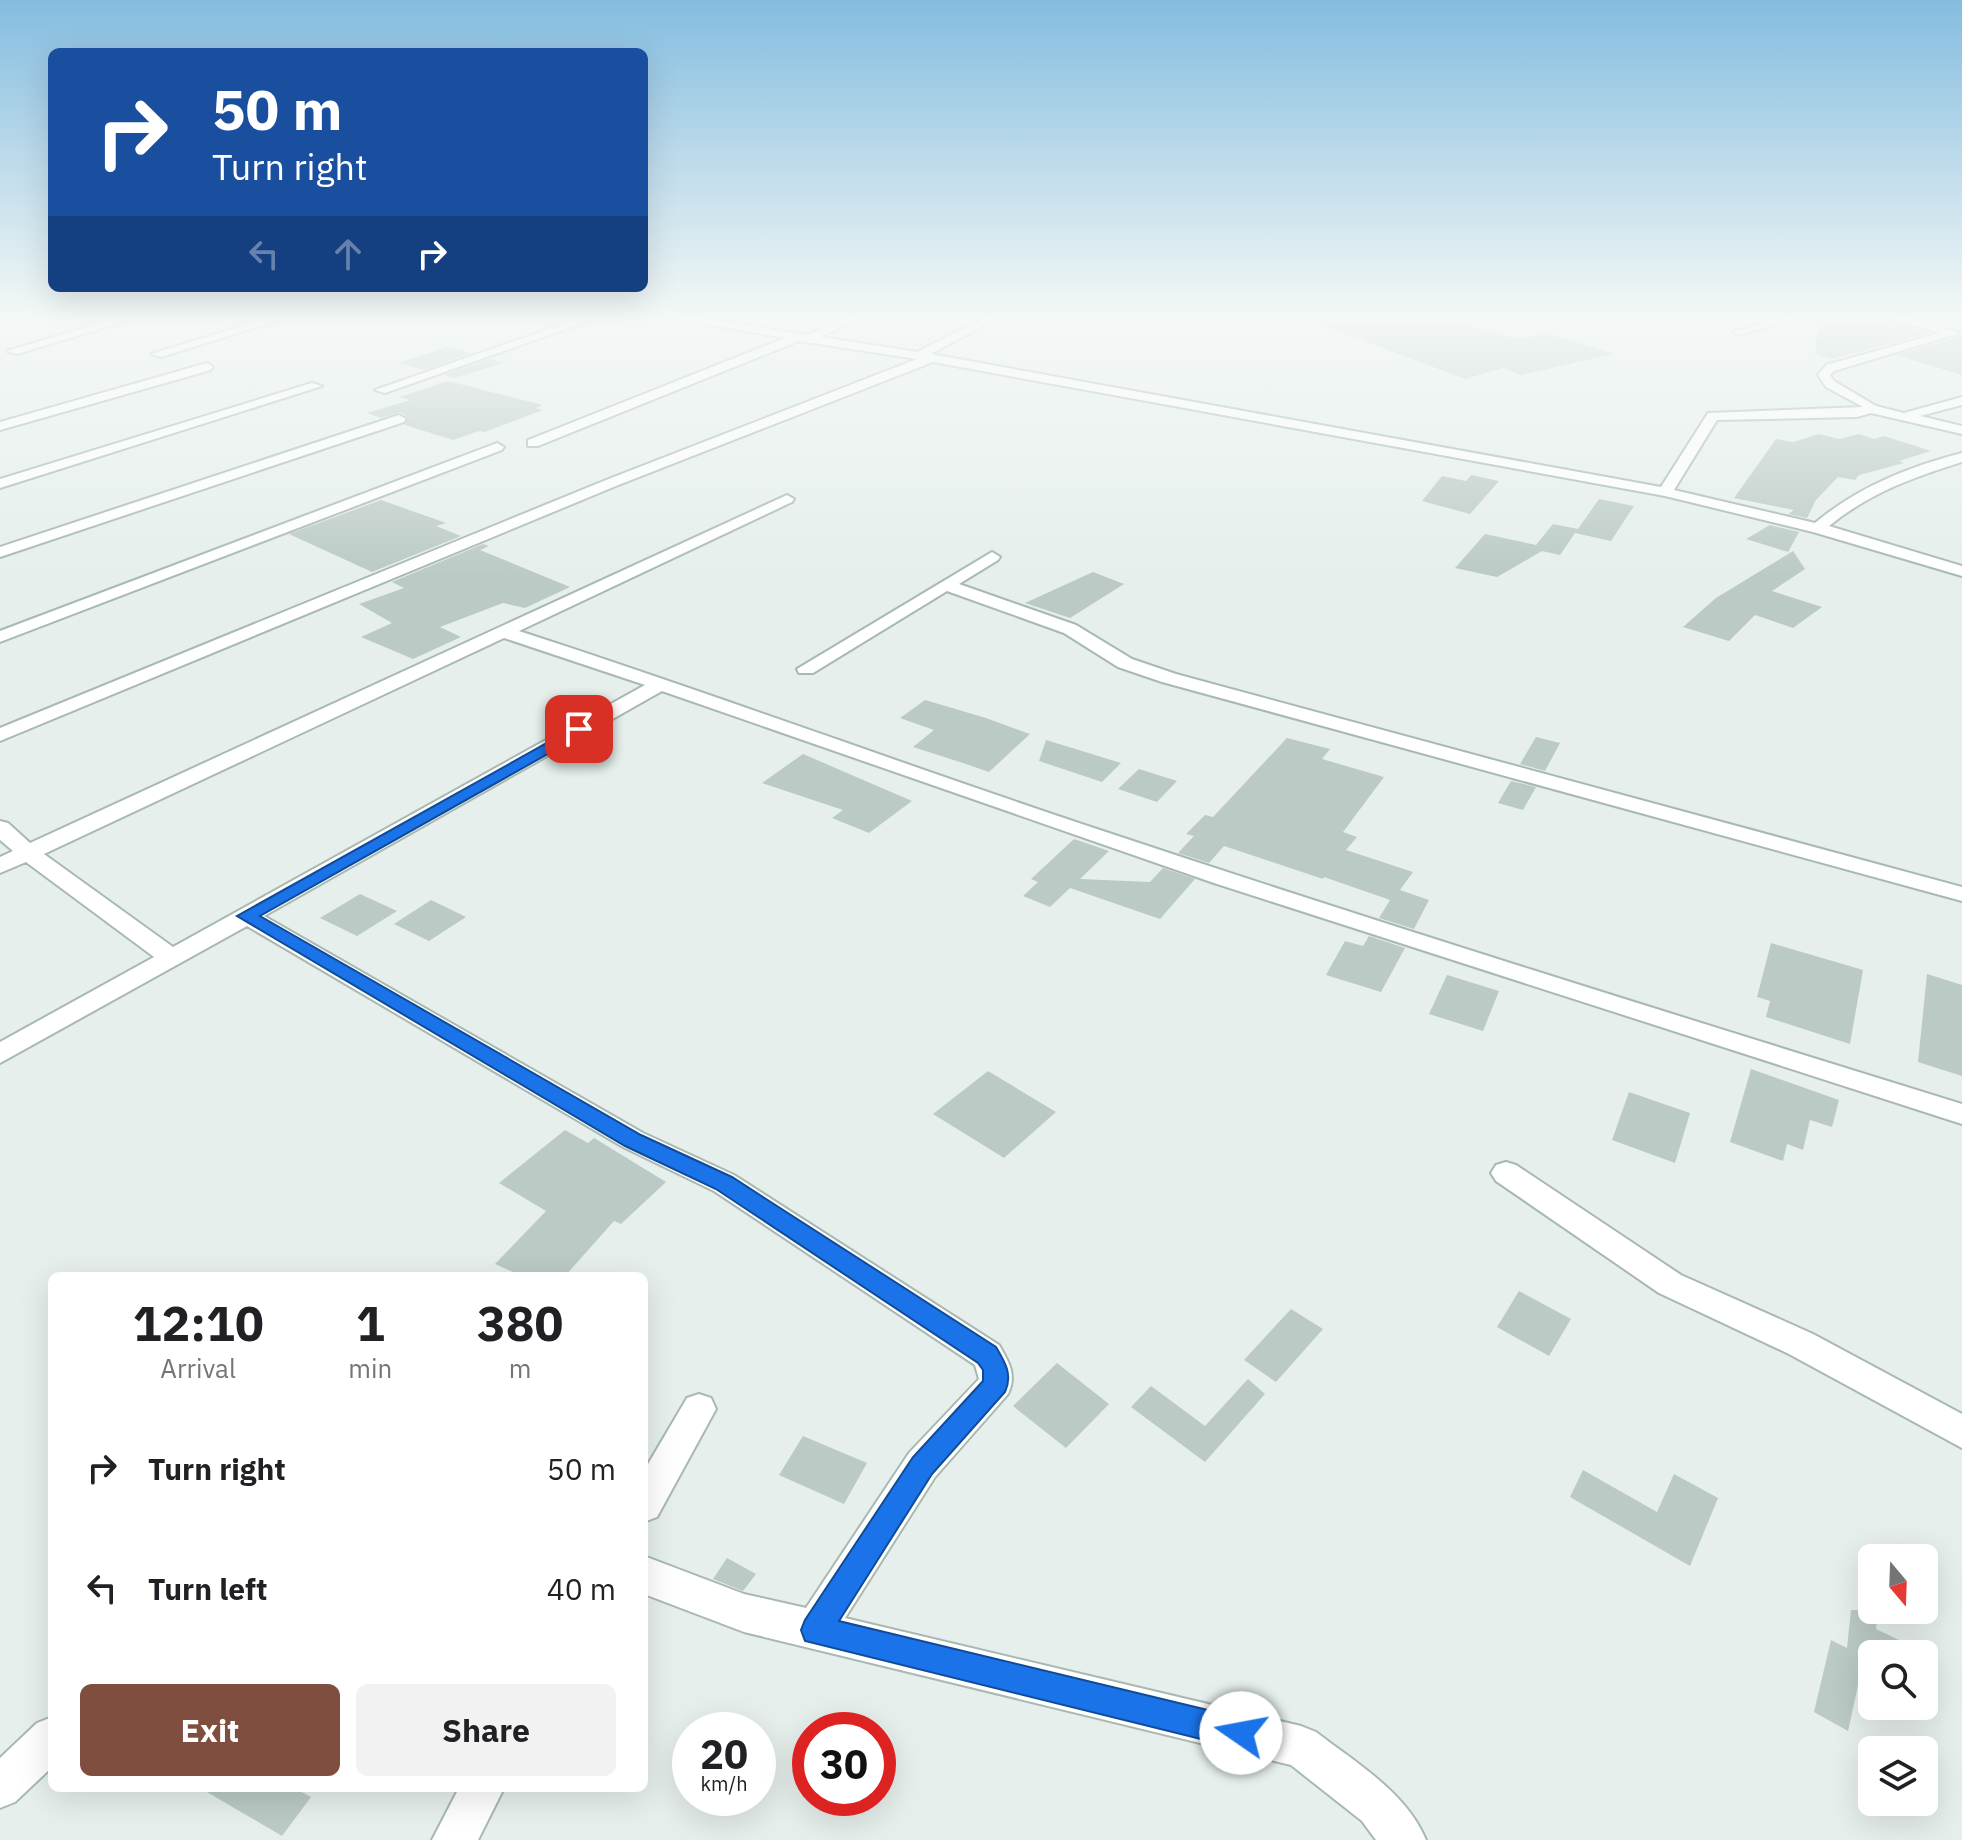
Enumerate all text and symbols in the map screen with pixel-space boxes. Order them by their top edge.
text: 50 m [212,73,342,145]
icon: right [80,80,184,184]
text: Turn right [212,143,368,190]
icon: left [242,232,286,276]
icon: ahead [326,232,370,276]
icon: right [410,232,454,276]
pin [545,695,613,763]
icon: arrive [557,707,601,751]
text: 12:10 [133,1292,264,1354]
text: 1 [356,1292,385,1354]
text: 380 [477,1292,563,1354]
text: Arrival [160,1351,236,1385]
text: min [348,1351,392,1385]
text: m [509,1351,531,1385]
icon: right [80,1446,124,1490]
text: Turn right [148,1449,286,1488]
text: 50 m [547,1449,616,1488]
north arrow [1858,1544,1938,1624]
map controls [1858,1544,1938,1816]
icon: left [80,1566,124,1610]
text: Turn left [148,1569,267,1608]
text: 40 m [547,1569,616,1608]
button: search [1858,1640,1938,1720]
button: Exit [80,1684,340,1776]
button: Share [356,1684,616,1776]
position arrow [1199,1691,1283,1775]
speed limit sign: 30 [792,1712,896,1816]
text: 20 [700,1728,748,1780]
button: layers [1858,1736,1938,1816]
text: km/h [700,1770,748,1797]

